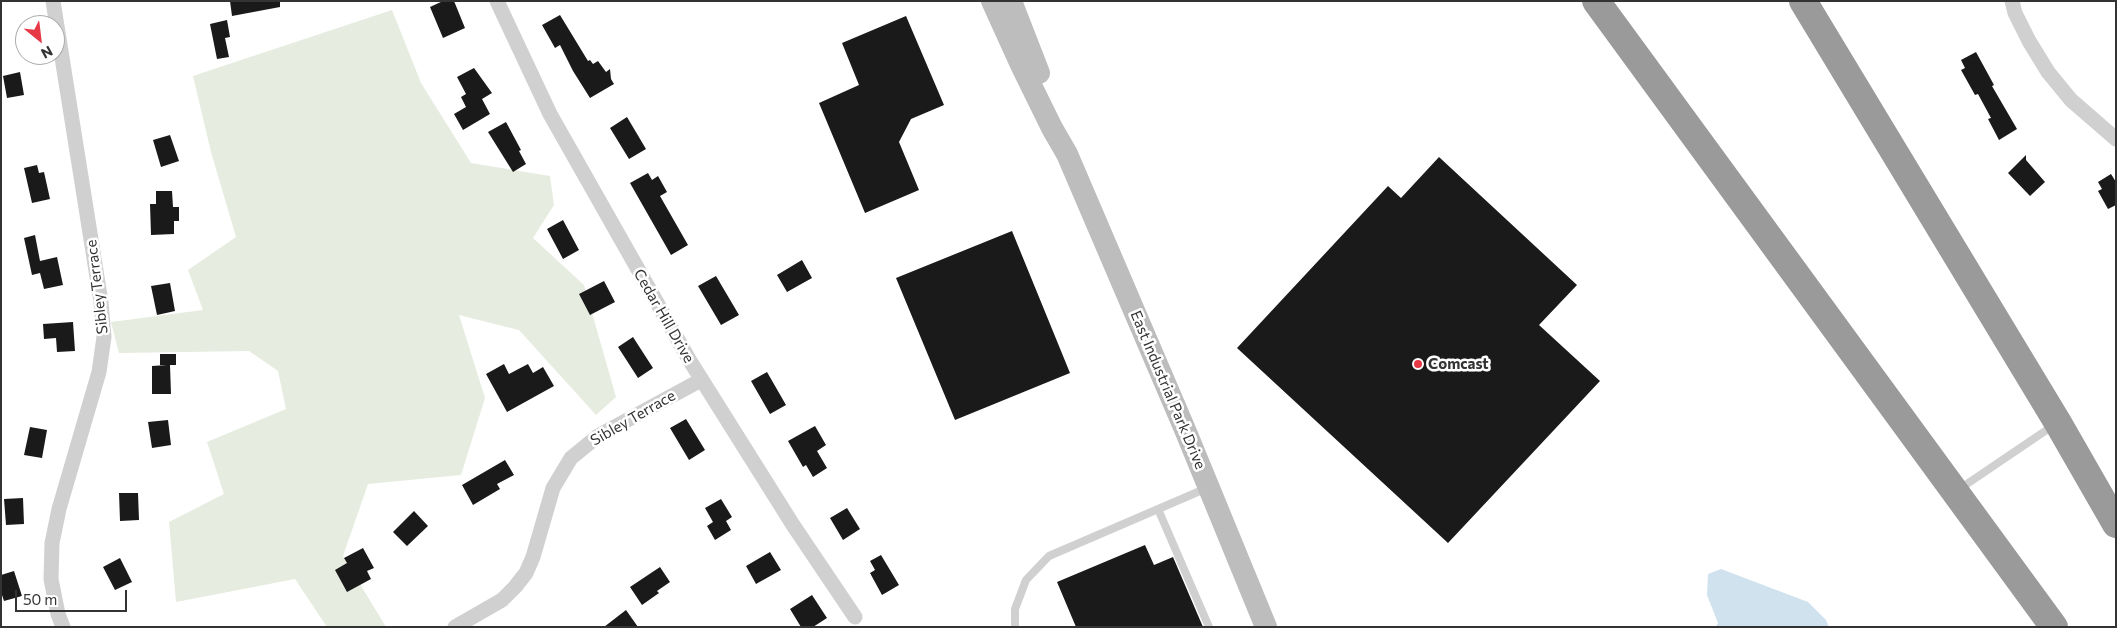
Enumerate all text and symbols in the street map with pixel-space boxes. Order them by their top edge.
north arrow [15,15,65,65]
text: N [38,43,56,63]
street label: Sibley Terrace [82,239,112,335]
street label: Cedar Hill Drive [630,266,698,366]
street label: East Industrial Park Drive [1126,308,1210,472]
place label: Comcast [1428,355,1489,373]
marker: Comcast [1412,358,1424,370]
street label: Sibley Terrace [587,386,679,450]
scale bar [18,580,130,612]
text: 50 m [23,590,57,608]

